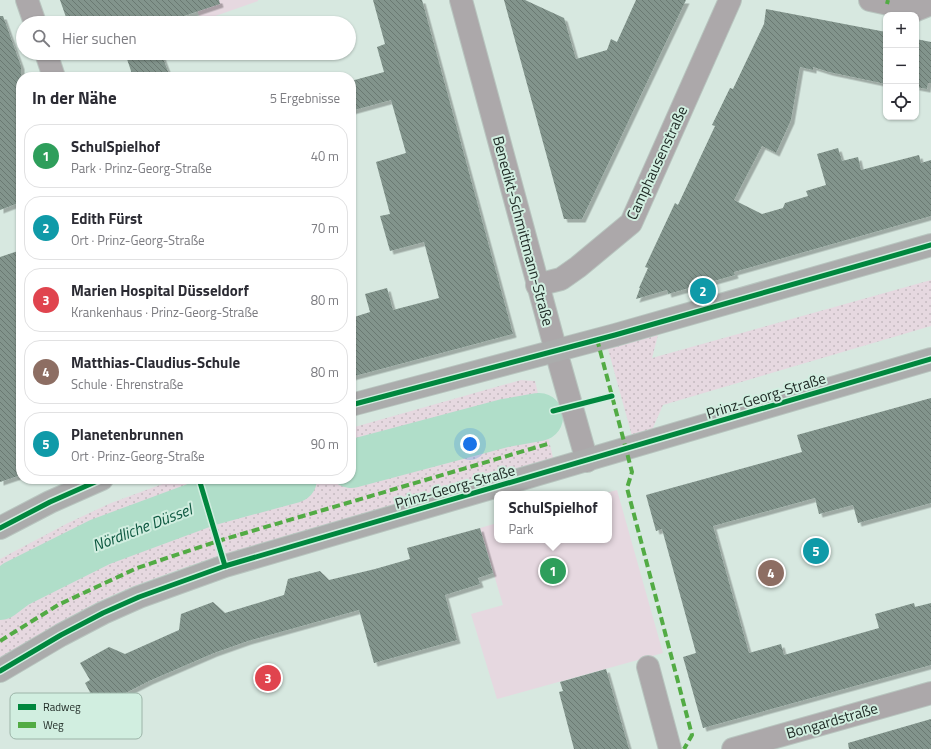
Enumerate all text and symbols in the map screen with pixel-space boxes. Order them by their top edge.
map controls [883,12,919,120]
button: + [883,12,919,48]
search box [16,16,356,60]
icon: search [30,27,52,49]
text: Hier suchen [62,27,137,50]
button: − [883,48,919,84]
button: locate [883,84,919,120]
text: In der Nähe [32,85,117,111]
text: 5 Ergebnisse [270,88,340,108]
street label: Camphausenstraße [620,102,693,224]
street label: Benedikt-Schmittmann-Straße [487,133,560,328]
text: SchulSpielhof [71,135,160,158]
text: 1 [42,146,50,166]
text: 40 m [311,146,339,166]
text: Park · Prinz-Georg-Straße [71,158,212,178]
text: Edith Fürst [71,207,143,230]
text: 2 [42,218,50,238]
text: 70 m [311,218,339,238]
text: Ort · Prinz-Georg-Straße [71,230,205,250]
pin: 2 [690,276,716,306]
text: Marien Hospital Düsseldorf [71,279,249,302]
text: 3 [42,290,50,310]
text: 80 m [311,290,339,310]
text: Krankenhaus · Prinz-Georg-Straße [71,302,258,322]
text: Matthias-Claudius-Schule [71,351,240,374]
text: 4 [42,362,50,382]
text: 80 m [311,362,339,382]
street label: Prinz-Georg-Straße [703,366,829,425]
text: Schule · Ehrenstraße [71,374,183,394]
text: Planetenbrunnen [71,423,183,446]
text: 5 [42,434,50,454]
text: 90 m [311,434,339,454]
your location [460,434,480,454]
text: Ort · Prinz-Georg-Straße [71,446,205,466]
street label: Prinz-Georg-Straße [392,458,518,515]
popup [494,491,612,543]
water label: Nördliche Düssel [89,496,197,557]
text: SchulSpielhof [508,496,598,519]
text: Park [508,519,533,539]
pin: 5 [803,536,829,566]
pin: 1 [540,556,566,586]
pin: 4 [758,558,784,588]
pin: 3 [255,663,281,693]
legend [10,693,142,739]
street label: Bongardstraße [783,696,880,745]
text: Radweg [43,699,81,715]
text: Weg [43,717,64,733]

